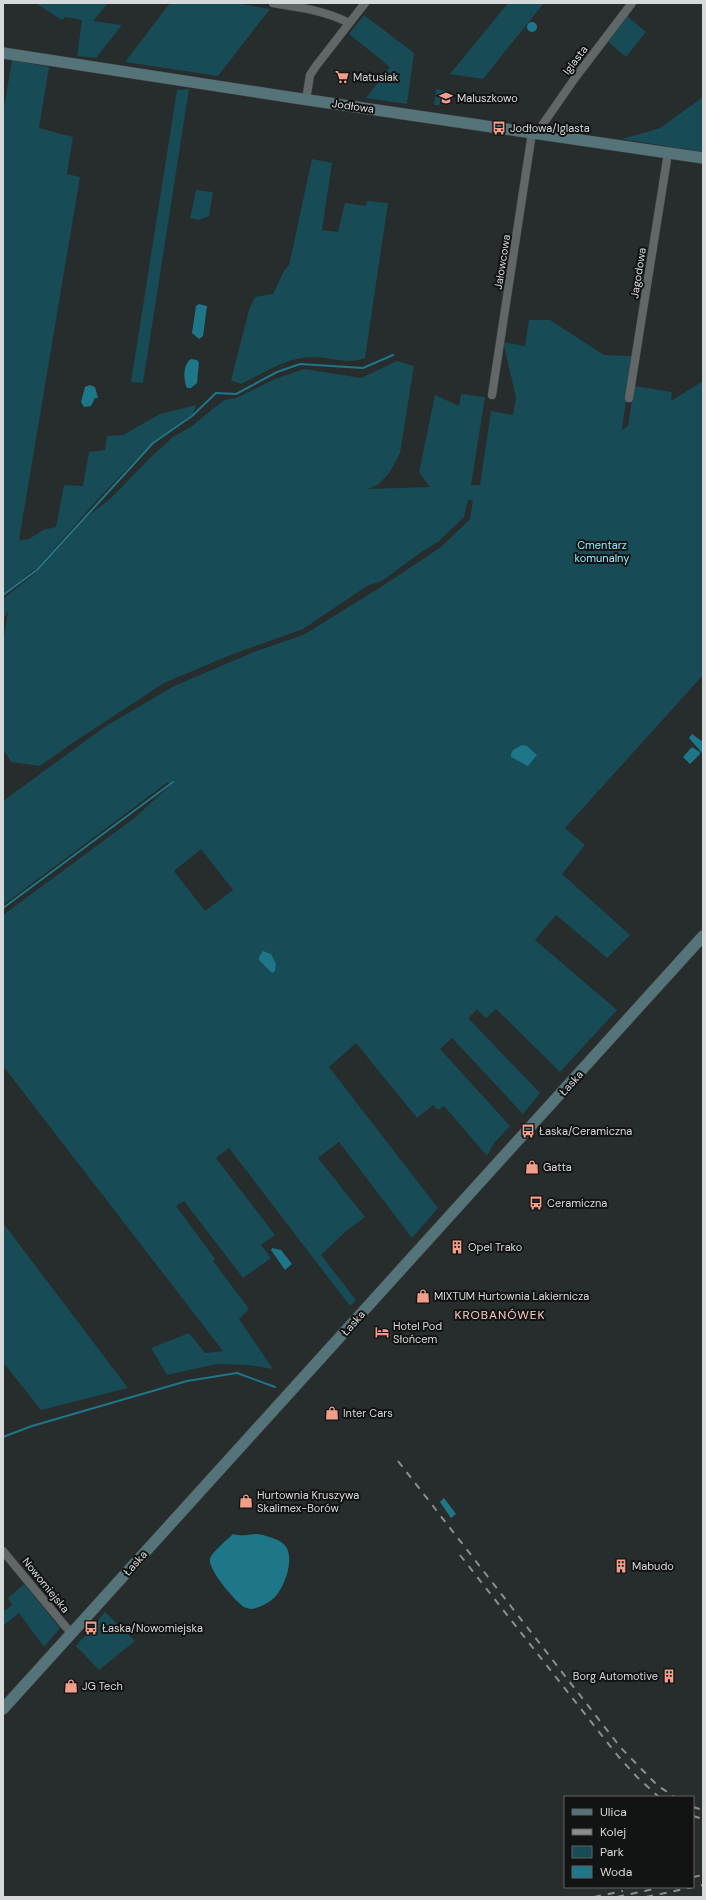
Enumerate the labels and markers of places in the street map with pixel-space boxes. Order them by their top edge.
supermarket icon: Matusiak [334,69,350,85]
place label: Matusiak [353,70,399,84]
school or university icon: Maluszkowo [438,90,454,106]
place label: Maluszkowo [457,91,518,105]
bus stop icon: Jodłowa/Iglasta [491,120,507,136]
place label: Jodłowa/Iglasta [510,121,590,135]
bus stop icon: Łaska/Ceramiczna [520,1123,536,1139]
place label: Łaska/Ceramiczna [539,1124,632,1138]
shop icon: Gatta [524,1159,540,1175]
place label: Gatta [543,1160,572,1174]
bus stop icon: Ceramiczna [528,1195,544,1211]
place label: Ceramiczna [547,1196,607,1210]
building icon: Opel Trako [449,1239,465,1255]
place label: Opel Trako [468,1240,522,1254]
shop icon: MIXTUM Hurtownia Lakiernicza [415,1288,431,1304]
place label: MIXTUM Hurtownia Lakiernicza [434,1289,589,1303]
place label: Hotel Pod Słońcem [393,1319,442,1346]
hotel icon: Hotel Pod Słońcem [374,1324,390,1340]
shop icon: Inter Cars [324,1405,340,1421]
place label: Inter Cars [343,1406,393,1420]
place label: Hurtownia Kruszywa Skalimex-Borów [257,1488,359,1515]
shop icon: Hurtownia Kruszywa Skalimex-Borów [238,1493,254,1509]
building icon: Mabudo [613,1558,629,1574]
place label: Mabudo [632,1559,674,1573]
bus stop icon: Łaska/Nowomiejska [83,1620,99,1636]
place label: Łaska/Nowomiejska [102,1621,203,1635]
building icon: Borg Automotive [661,1668,677,1684]
place label: Borg Automotive [573,1669,658,1683]
shop icon: JG Tech [63,1678,79,1694]
place label: JG Tech [82,1679,123,1693]

